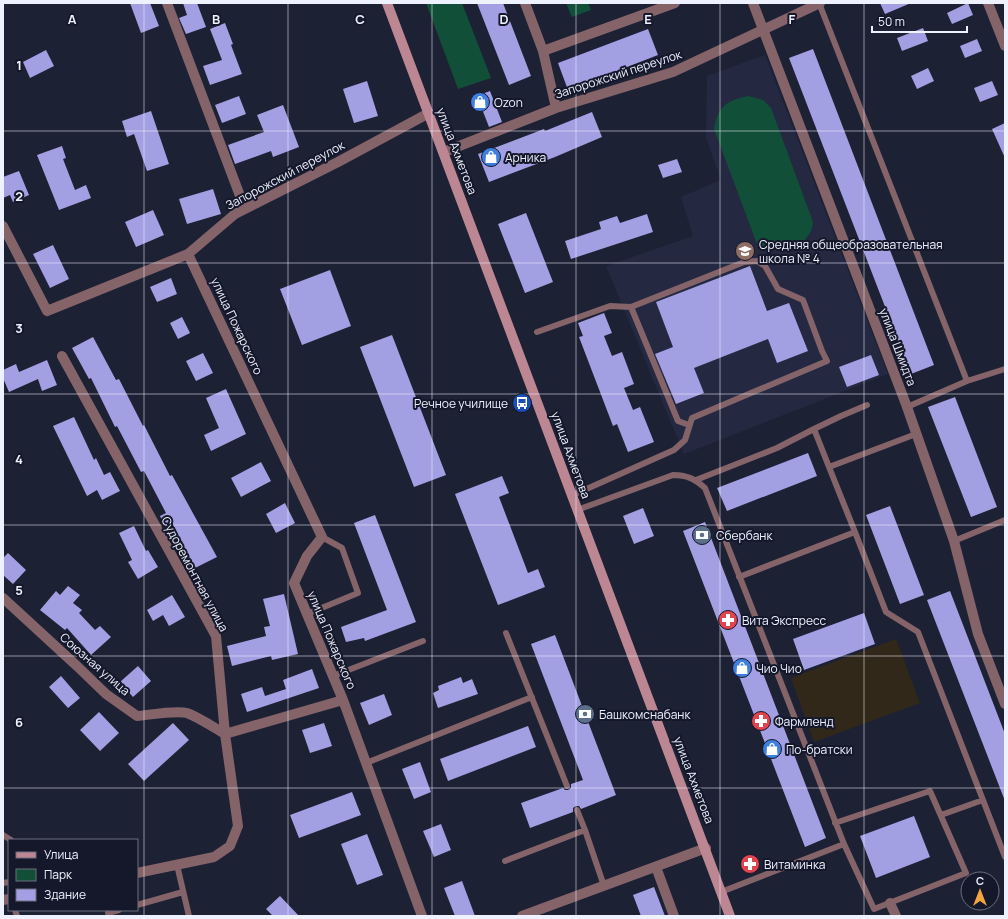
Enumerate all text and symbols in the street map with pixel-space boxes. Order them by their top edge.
scale bar [872,8,967,34]
text: A [68,10,77,28]
text: B [212,10,220,28]
text: C [355,10,365,28]
text: D [499,10,509,28]
text: E [644,10,652,28]
text: F [789,10,796,28]
text: 50 m [878,13,905,30]
street label: Запорожский переулок [552,45,685,103]
text: 1 [16,56,22,74]
shop icon: Ozon [469,91,491,113]
place label: Ozon [494,94,523,111]
street label: улица Ахметова [433,105,481,197]
street label: Запорожский переулок [223,136,348,214]
shop icon: Арника [480,146,502,168]
place label: Арника [505,149,546,166]
text: 2 [15,187,23,205]
place label: Средняя общеобразовательная школа № 4 [759,236,943,267]
school or university icon: Средняя общеобразовательная школа № 4 [734,240,756,262]
street label: улица Пожарского [207,275,267,377]
street label: улица Шмидта [875,306,921,388]
text: 3 [15,319,23,337]
bus stop icon: Речное училище [511,392,533,414]
place label: Речное училище [414,395,508,412]
street label: улица Ахметова [547,409,595,501]
text: 4 [15,450,23,468]
street label: Судоремонтная улица [157,513,233,635]
bank icon: Сбербанк [691,524,713,546]
place label: Сбербанк [716,527,773,544]
text: 5 [15,581,23,599]
street label: улица Пожарского [304,588,360,692]
pharmacy icon: Вита Экспресс [717,609,739,631]
place label: Вита Экспресс [742,612,826,629]
street label: Союзная улица [56,629,134,699]
shop icon: Чио Чио [731,657,753,679]
place label: Чио Чио [756,660,802,677]
bank icon: Башкомснабанк [574,703,596,725]
place label: Башкомснабанк [599,706,691,723]
pharmacy icon: Фармленд [750,710,772,732]
text: 6 [15,713,23,731]
place label: Фармленд [775,713,834,730]
street label: улица Ахметова [670,734,718,826]
shop icon: По-братски [761,738,783,760]
place label: По-братски [786,741,853,758]
legend [8,839,138,911]
text: Улица [44,846,78,863]
pharmacy icon: Витаминка [739,853,761,875]
place label: Витаминка [764,856,826,873]
text: Парк [44,866,73,883]
north arrow [960,871,1000,911]
text: С [976,873,984,888]
text: Здание [44,886,86,903]

